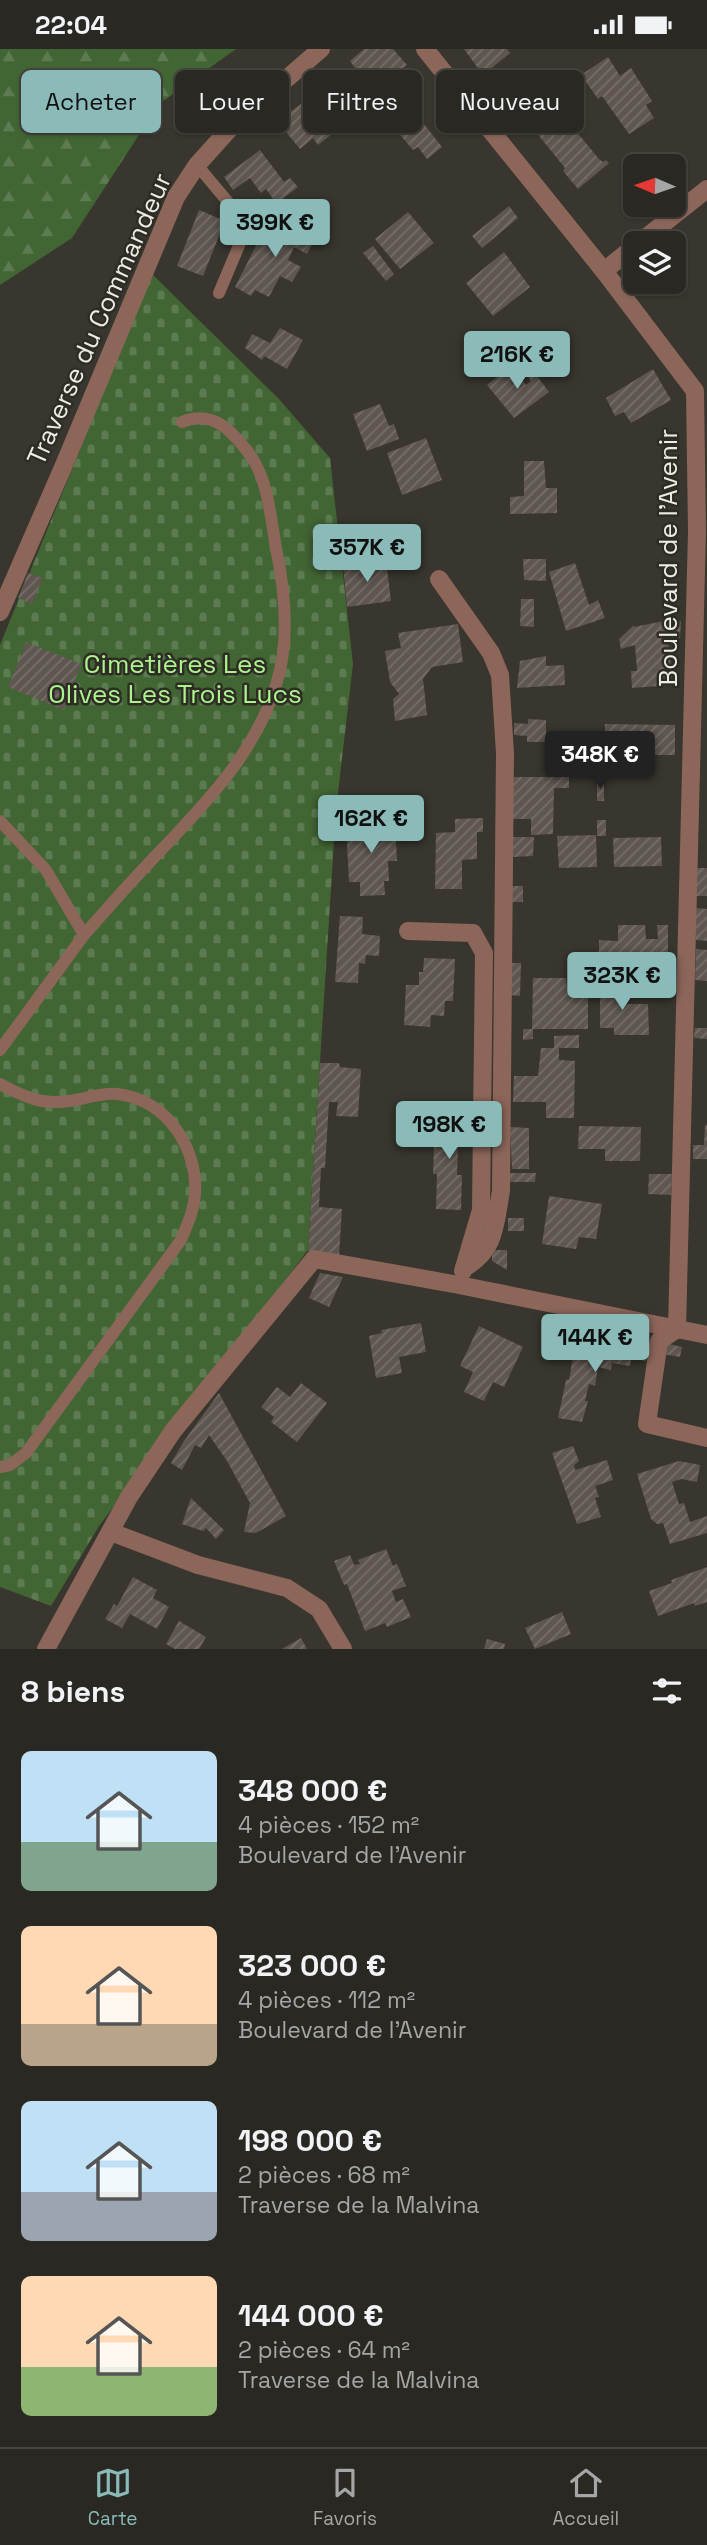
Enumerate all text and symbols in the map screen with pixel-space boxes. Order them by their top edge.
text: 22:04 [35,8,107,42]
chip: Acheter [21,70,161,133]
chip: Louer [175,70,289,133]
chip: Filtres [303,70,422,133]
chip: Nouveau [436,70,584,133]
north arrow [623,154,686,217]
map controls [623,154,686,294]
street label: Traverse du Commandeur [19,167,179,471]
pin: 399K € [218,199,332,259]
text: 399K € [236,207,314,237]
button: layers [623,231,686,294]
pin: 216K € [460,331,574,391]
text: 216K € [480,339,554,369]
street label: Boulevard de l'Avenir [651,429,685,687]
pin: 357K € [310,525,424,584]
text: 357K € [329,532,405,562]
park label: Cimetières Les Olives Les Trois Lucs [48,647,302,711]
pin: 348K € [543,731,657,791]
text: 348K € [561,739,639,769]
pin: 162K € [314,795,428,855]
text: 162K € [334,803,408,833]
pin: 323K € [565,953,679,1012]
text: 323K € [583,960,661,990]
pin: 198K € [392,1101,506,1161]
text: 198K € [412,1109,486,1139]
pin: 144K € [538,1315,652,1374]
text: 144K € [557,1322,633,1352]
text: 8 biens [21,1672,125,1711]
icon: filters [648,1672,686,1710]
text: 348 000 € [238,1771,387,1810]
icon: home [77,1779,161,1863]
text: 4 pièces · 152 m² [238,1810,419,1840]
text: Boulevard de l'Avenir [238,1840,466,1870]
text: 323 000 € [238,1946,386,1985]
icon: home [77,1954,161,2038]
text: 4 pièces · 112 m² [238,1985,415,2015]
text: Boulevard de l'Avenir [238,2015,466,2045]
text: 198 000 € [238,2121,382,2160]
icon: home [77,2129,161,2213]
text: 2 pièces · 68 m² [238,2160,410,2190]
text: Traverse de la Malvina [238,2190,480,2220]
text: 144 000 € [238,2296,384,2335]
icon: home [77,2304,161,2388]
text: 2 pièces · 64 m² [238,2335,410,2365]
text: Traverse de la Malvina [238,2365,480,2395]
tab: Carte [88,2464,138,2531]
tab: Favoris [313,2464,377,2531]
tab: Accueil [552,2464,619,2531]

